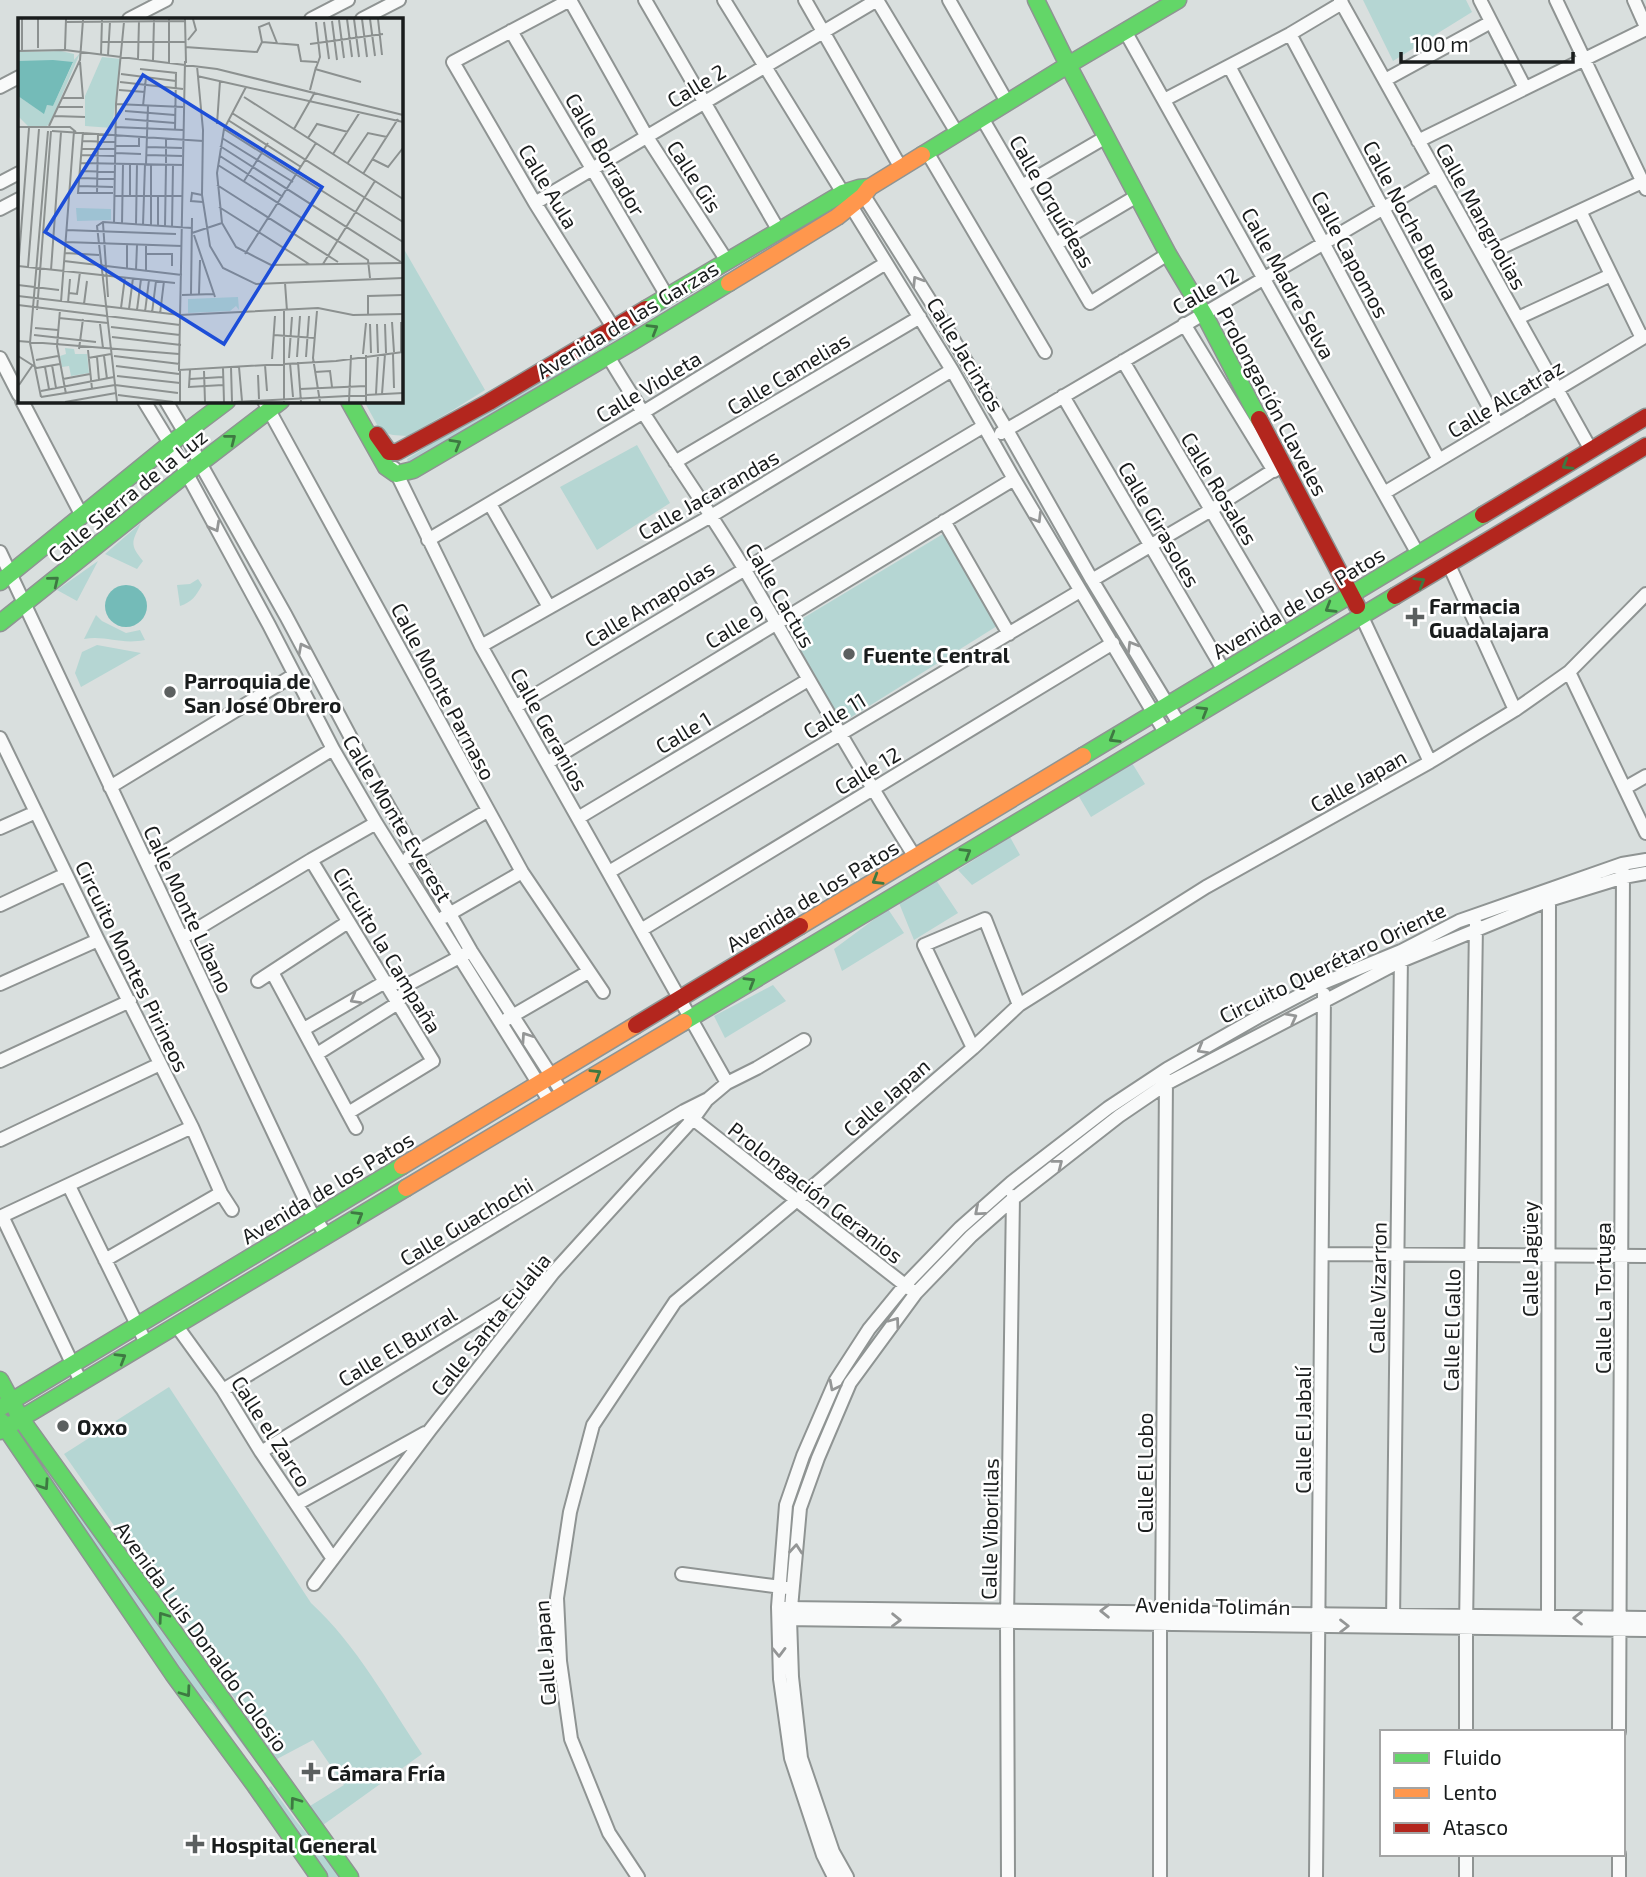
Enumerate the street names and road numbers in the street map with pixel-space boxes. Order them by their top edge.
street label: Calle 2 [662,58,730,112]
street label: Calle Borrador [561,88,652,220]
street label: Calle Orquídeas [1005,130,1101,272]
street label: Calle Gis [662,135,728,217]
street label: Calle Noche Buena [1358,136,1464,304]
street label: Calle Mangnolias [1431,138,1533,294]
street label: Calle Aula [514,139,584,233]
street label: Calle Capomos [1307,186,1395,322]
street label: Calle Madre Selva [1237,203,1341,363]
street label: Avenida de las Garzas [532,255,722,383]
street label: Calle 12 [1168,261,1242,319]
street label: Calle Jacintos [922,293,1010,415]
street label: Prolongación Claveles [1213,302,1333,500]
street label: Calle Camelias [722,327,854,419]
street label: Calle Violeta [591,345,705,427]
street label: Calle Alcatraz [1442,354,1568,442]
street label: Calle Sierra de la Luz [43,423,211,567]
street label: Calle Rosales [1177,427,1263,549]
street label: Calle Jacarandas [633,444,783,544]
street label: Calle Girasoles [1114,457,1206,591]
street label: Calle Cactus [741,538,821,652]
street label: Avenida de los Patos [1207,541,1389,663]
street label: Calle Amapolas [580,554,718,652]
street label: Calle Monte Parnaso [387,598,501,784]
street label: Calle 9 [700,599,768,653]
street label: Calle Geranios [506,663,594,795]
street label: Calle 11 [798,687,870,743]
street label: Calle 1 [651,706,715,758]
street label: Calle Monte Everest [338,730,458,906]
street label: Calle 12 [830,741,904,799]
street label: Calle Japan [1306,743,1410,817]
street label: Calle Monte Líbano [139,821,239,997]
street label: Avenida de los Patos [721,834,903,956]
street label: Circuito Montes Pirineos [71,856,195,1076]
street label: Circuito la Campaña [329,862,447,1038]
street label: Circuito Querétaro Oriente [1215,896,1450,1029]
street label: Calle Japan [838,1053,934,1141]
street label: Prolongación Geranios [724,1116,908,1268]
street label: Avenida de los Patos [236,1126,418,1248]
street label: Calle Guachochi [395,1171,537,1271]
street label: Calle Jagüey [1517,1201,1542,1317]
street label: Calle Vizarron [1363,1222,1391,1354]
street label: Calle La Tortuga [1590,1222,1615,1374]
street label: Calle Santa Eulalia [425,1248,555,1400]
street label: Calle El Gallo [1437,1268,1465,1392]
street label: Calle El Burral [333,1300,461,1391]
street label: Calle El Jabalí [1290,1366,1315,1494]
street label: Calle el Zarco [227,1371,317,1491]
street label: Calle El Lobo [1132,1413,1157,1533]
street label: Calle Viborillas [975,1458,1003,1600]
street label: Avenida Luis Donaldo Colosio [110,1516,294,1756]
street label: Avenida Tolimán [1135,1591,1291,1619]
street label: Calle Japan [528,1599,560,1707]

